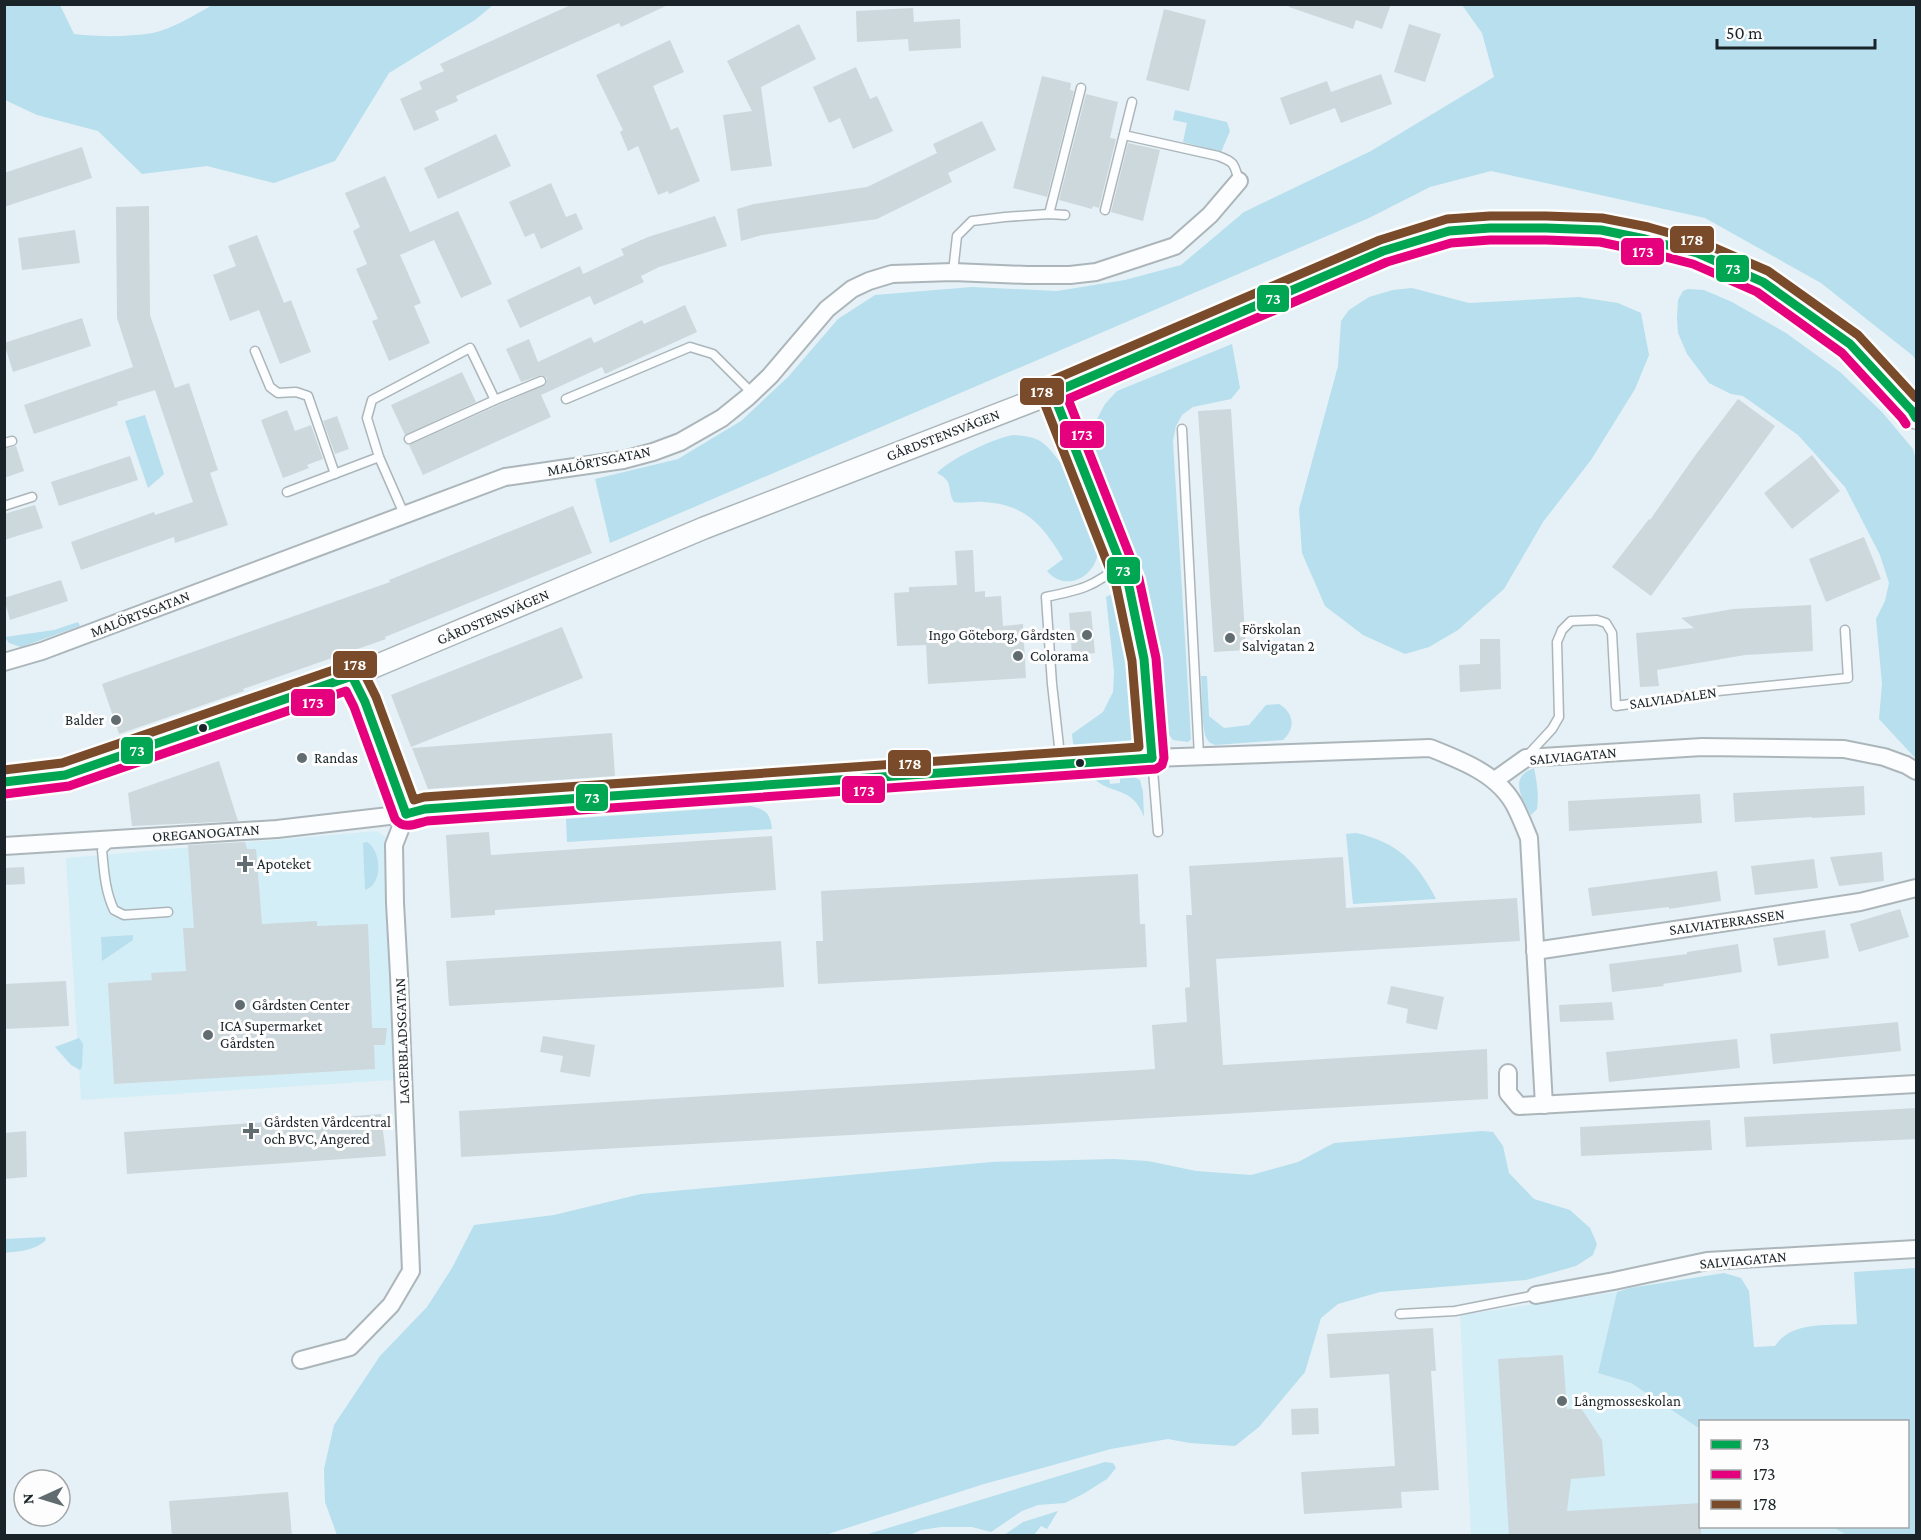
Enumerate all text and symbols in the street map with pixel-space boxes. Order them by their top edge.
scale bar [1717,12,1874,50]
text: 50 m [1726,23,1763,43]
line badge: 178 [1669,225,1715,254]
text: 178 [1681,231,1703,248]
line badge: 173 [1620,237,1665,266]
text: 173 [1632,243,1654,260]
line badge: 73 [1715,254,1750,283]
text: 73 [1725,260,1741,277]
line badge: 73 [1256,284,1290,313]
text: 73 [1265,290,1281,307]
line badge: 178 [1019,377,1065,406]
text: 178 [1031,383,1053,400]
street label: GÅRDSTENSVÄGEN [884,405,1002,464]
line badge: 173 [1059,420,1105,449]
text: 173 [1071,426,1093,443]
street label: MALÖRTSGATAN [546,443,652,479]
line badge: 73 [1106,556,1141,585]
text: 73 [1115,562,1131,579]
street label: GÅRDSTENSVÄGEN [434,585,552,648]
street label: MALÖRTSGATAN [88,588,192,640]
place label: Förskolan Salvigatan 2 [1242,621,1315,655]
place label: Ingo Göteborg, Gårdsten [928,627,1075,644]
marker: Ingo Göteborg, Gårdsten [1080,628,1094,642]
marker: Förskolan Salvigatan 2 [1223,631,1237,645]
place label: Colorama [1030,648,1089,664]
marker: Colorama [1011,649,1025,663]
line badge: 178 [332,650,378,679]
text: 178 [344,656,366,673]
street label: SALVIADALEN [1628,684,1718,712]
line badge: 173 [290,688,336,717]
text: 173 [302,694,324,711]
place label: Balder [65,712,105,728]
marker: Balder [109,713,123,727]
unlabelled marker [197,722,209,734]
line badge: 73 [120,736,154,765]
text: 73 [129,742,145,759]
street label: SALVIAGATAN [1529,744,1617,768]
line badge: 178 [887,749,932,777]
place label: Randas [314,750,358,766]
marker: Randas [295,751,309,765]
text: 178 [899,755,921,772]
unlabelled marker [1074,757,1086,769]
line badge: 173 [841,775,886,804]
text: 173 [853,782,875,799]
line badge: 73 [575,783,609,812]
text: 73 [584,789,600,806]
street label: OREGANOGATAN [152,821,261,845]
place label: Apoteket [257,856,312,873]
marker: Apoteket [238,857,252,871]
street label: SALVIATERRASSEN [1668,906,1786,938]
street label: LAGERBLADSGATAN [392,977,412,1105]
place label: Gårdsten Center [252,997,350,1013]
marker: Gårdsten Center [233,998,247,1012]
place label: ICA Supermarket Gårdsten [220,1018,323,1051]
marker: ICA Supermarket Gårdsten [201,1028,215,1042]
place label: Gårdsten Vårdcentral och BVC, Angered [264,1114,391,1148]
marker: Gårdsten Vårdcentral och BVC, Angered [242,1122,260,1140]
street label: SALVIAGATAN [1699,1248,1787,1272]
place label: Långmosseskolan [1574,1393,1681,1410]
marker: Långmosseskolan [1555,1394,1569,1408]
legend [1699,1420,1909,1528]
text: 73 [1753,1434,1770,1454]
text: 173 [1753,1464,1776,1484]
north arrow [12,1468,72,1528]
text: N [19,1493,36,1505]
text: 178 [1753,1494,1777,1514]

